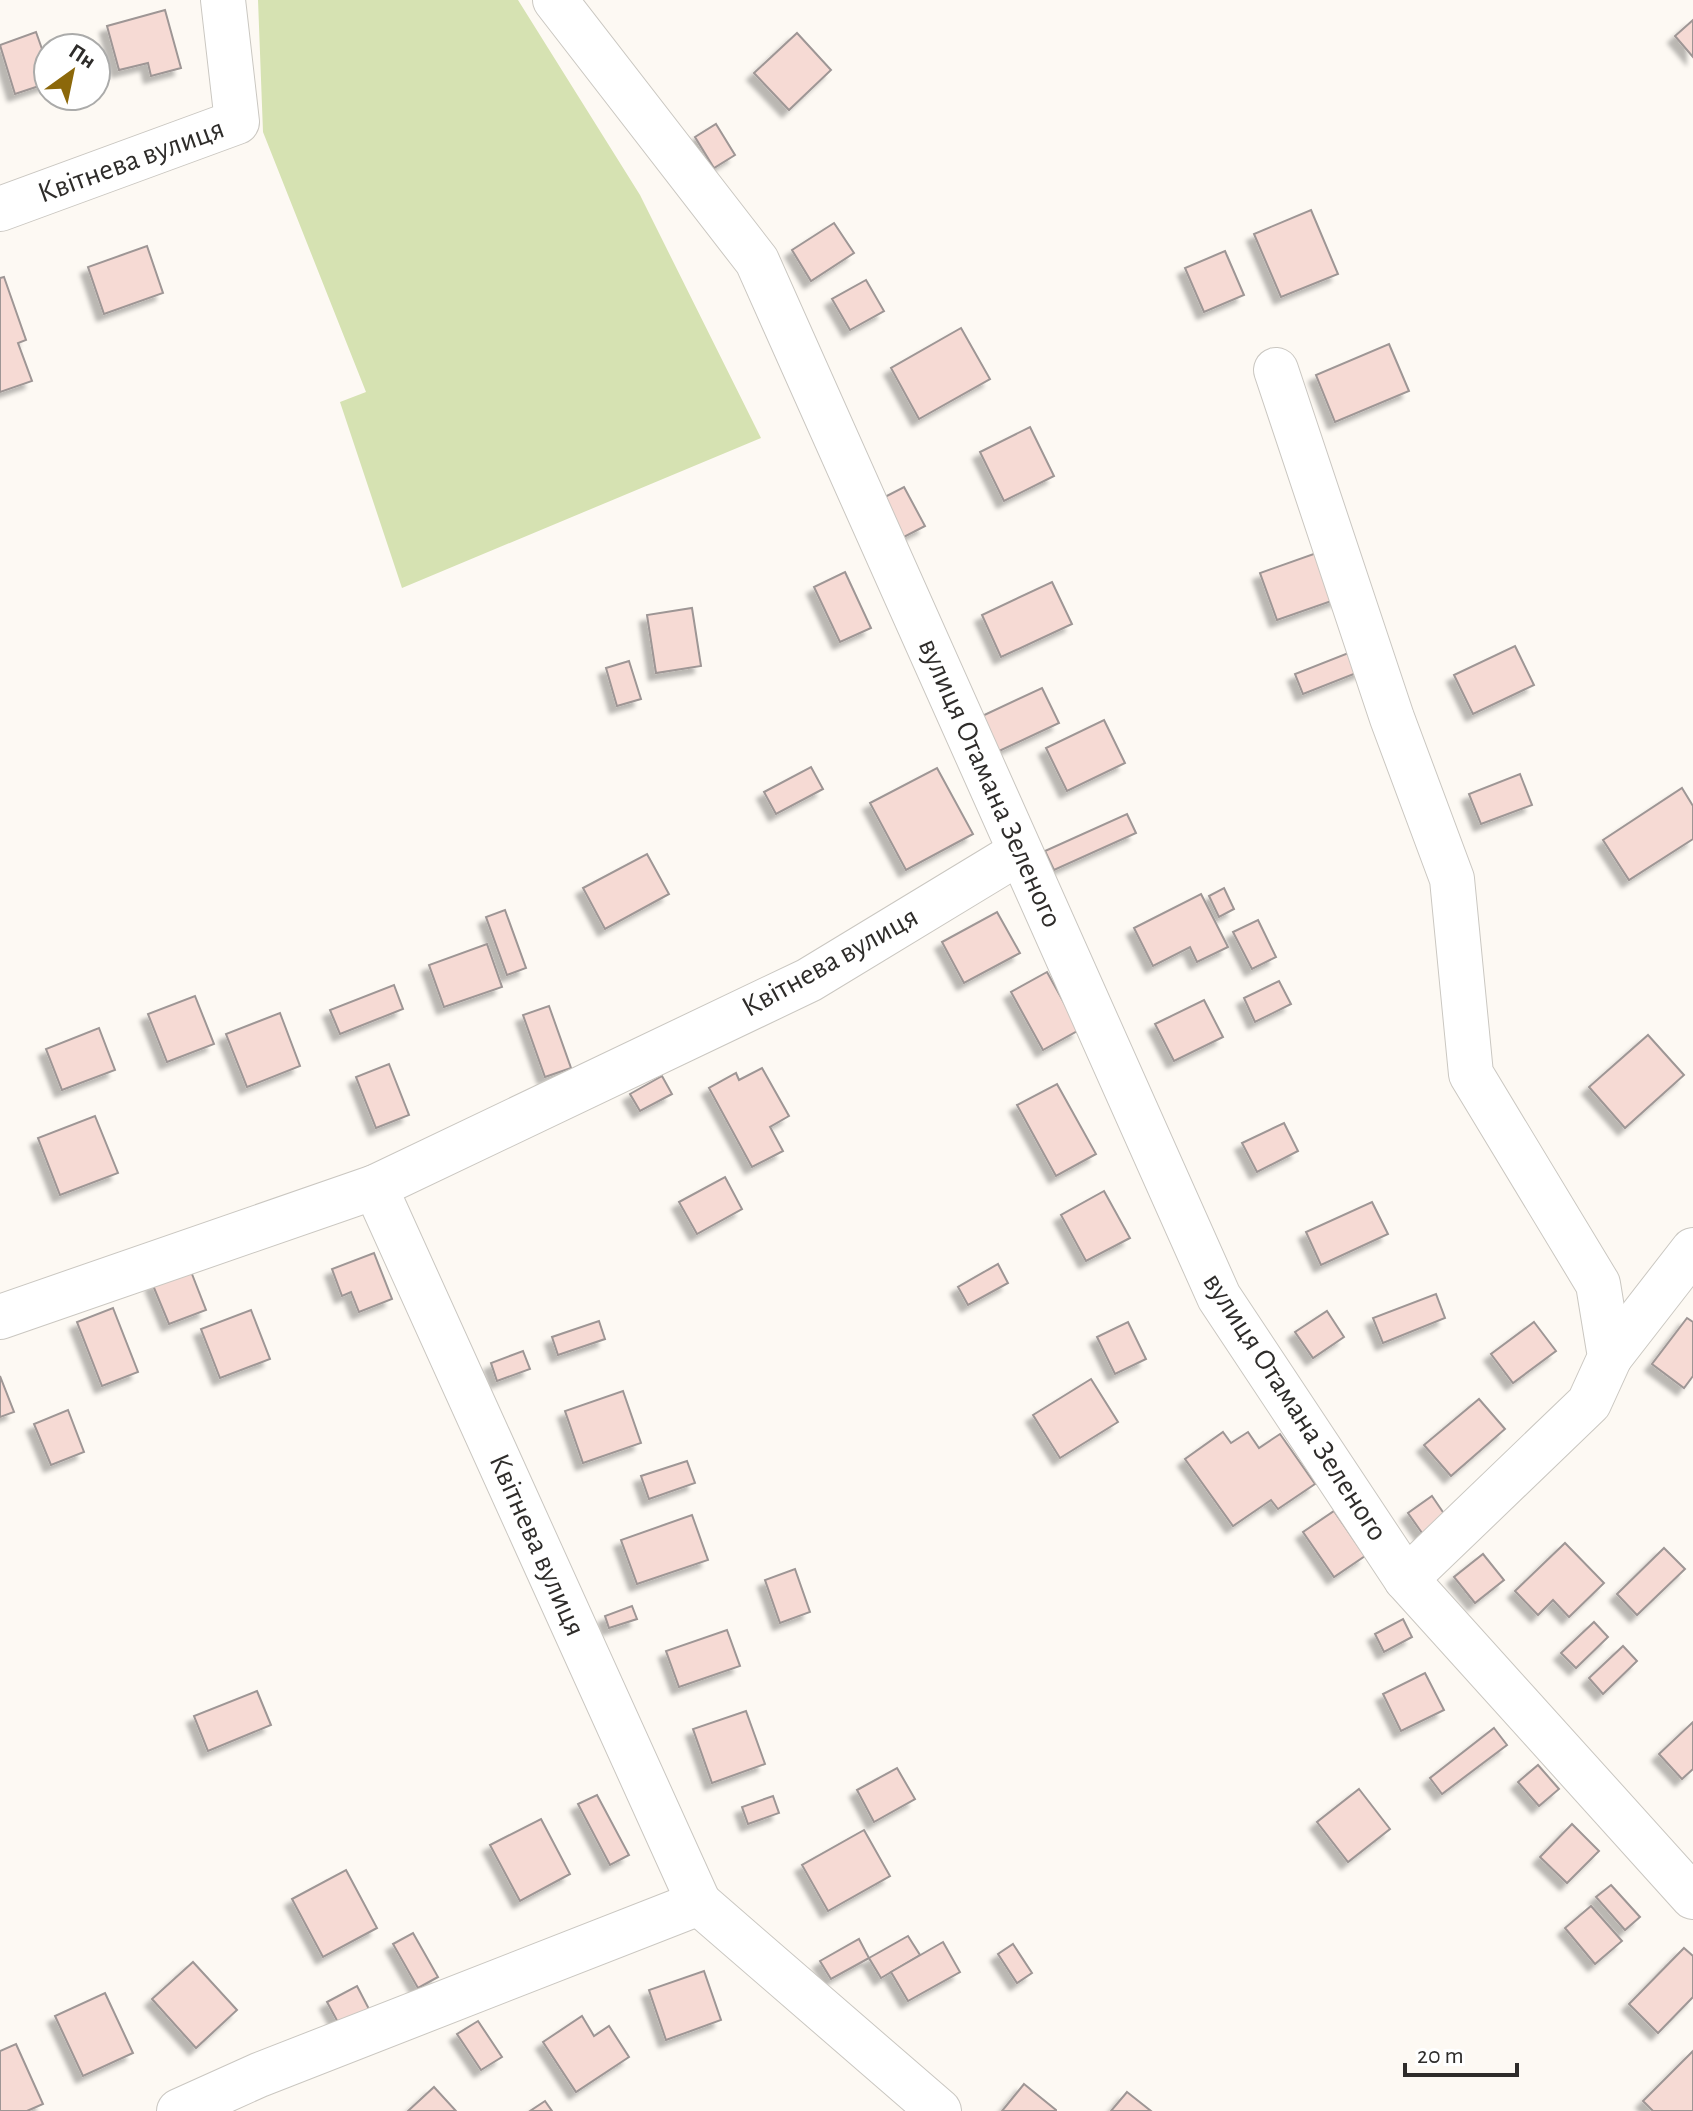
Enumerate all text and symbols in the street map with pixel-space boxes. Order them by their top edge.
north arrow [32,32,112,112]
text: Пн [65,40,100,73]
street label: Квітнева вулиця [34,113,228,209]
street label: вулиця Отамана Зеленого [913,634,1067,932]
street label: Квітнева вулиця [737,901,923,1023]
street label: вулиця Отамана Зеленого [1197,1268,1393,1546]
street label: Квітнева вулиця [483,1449,591,1641]
scale bar [1405,2027,1517,2077]
text: 20 m [1417,2044,1464,2068]

